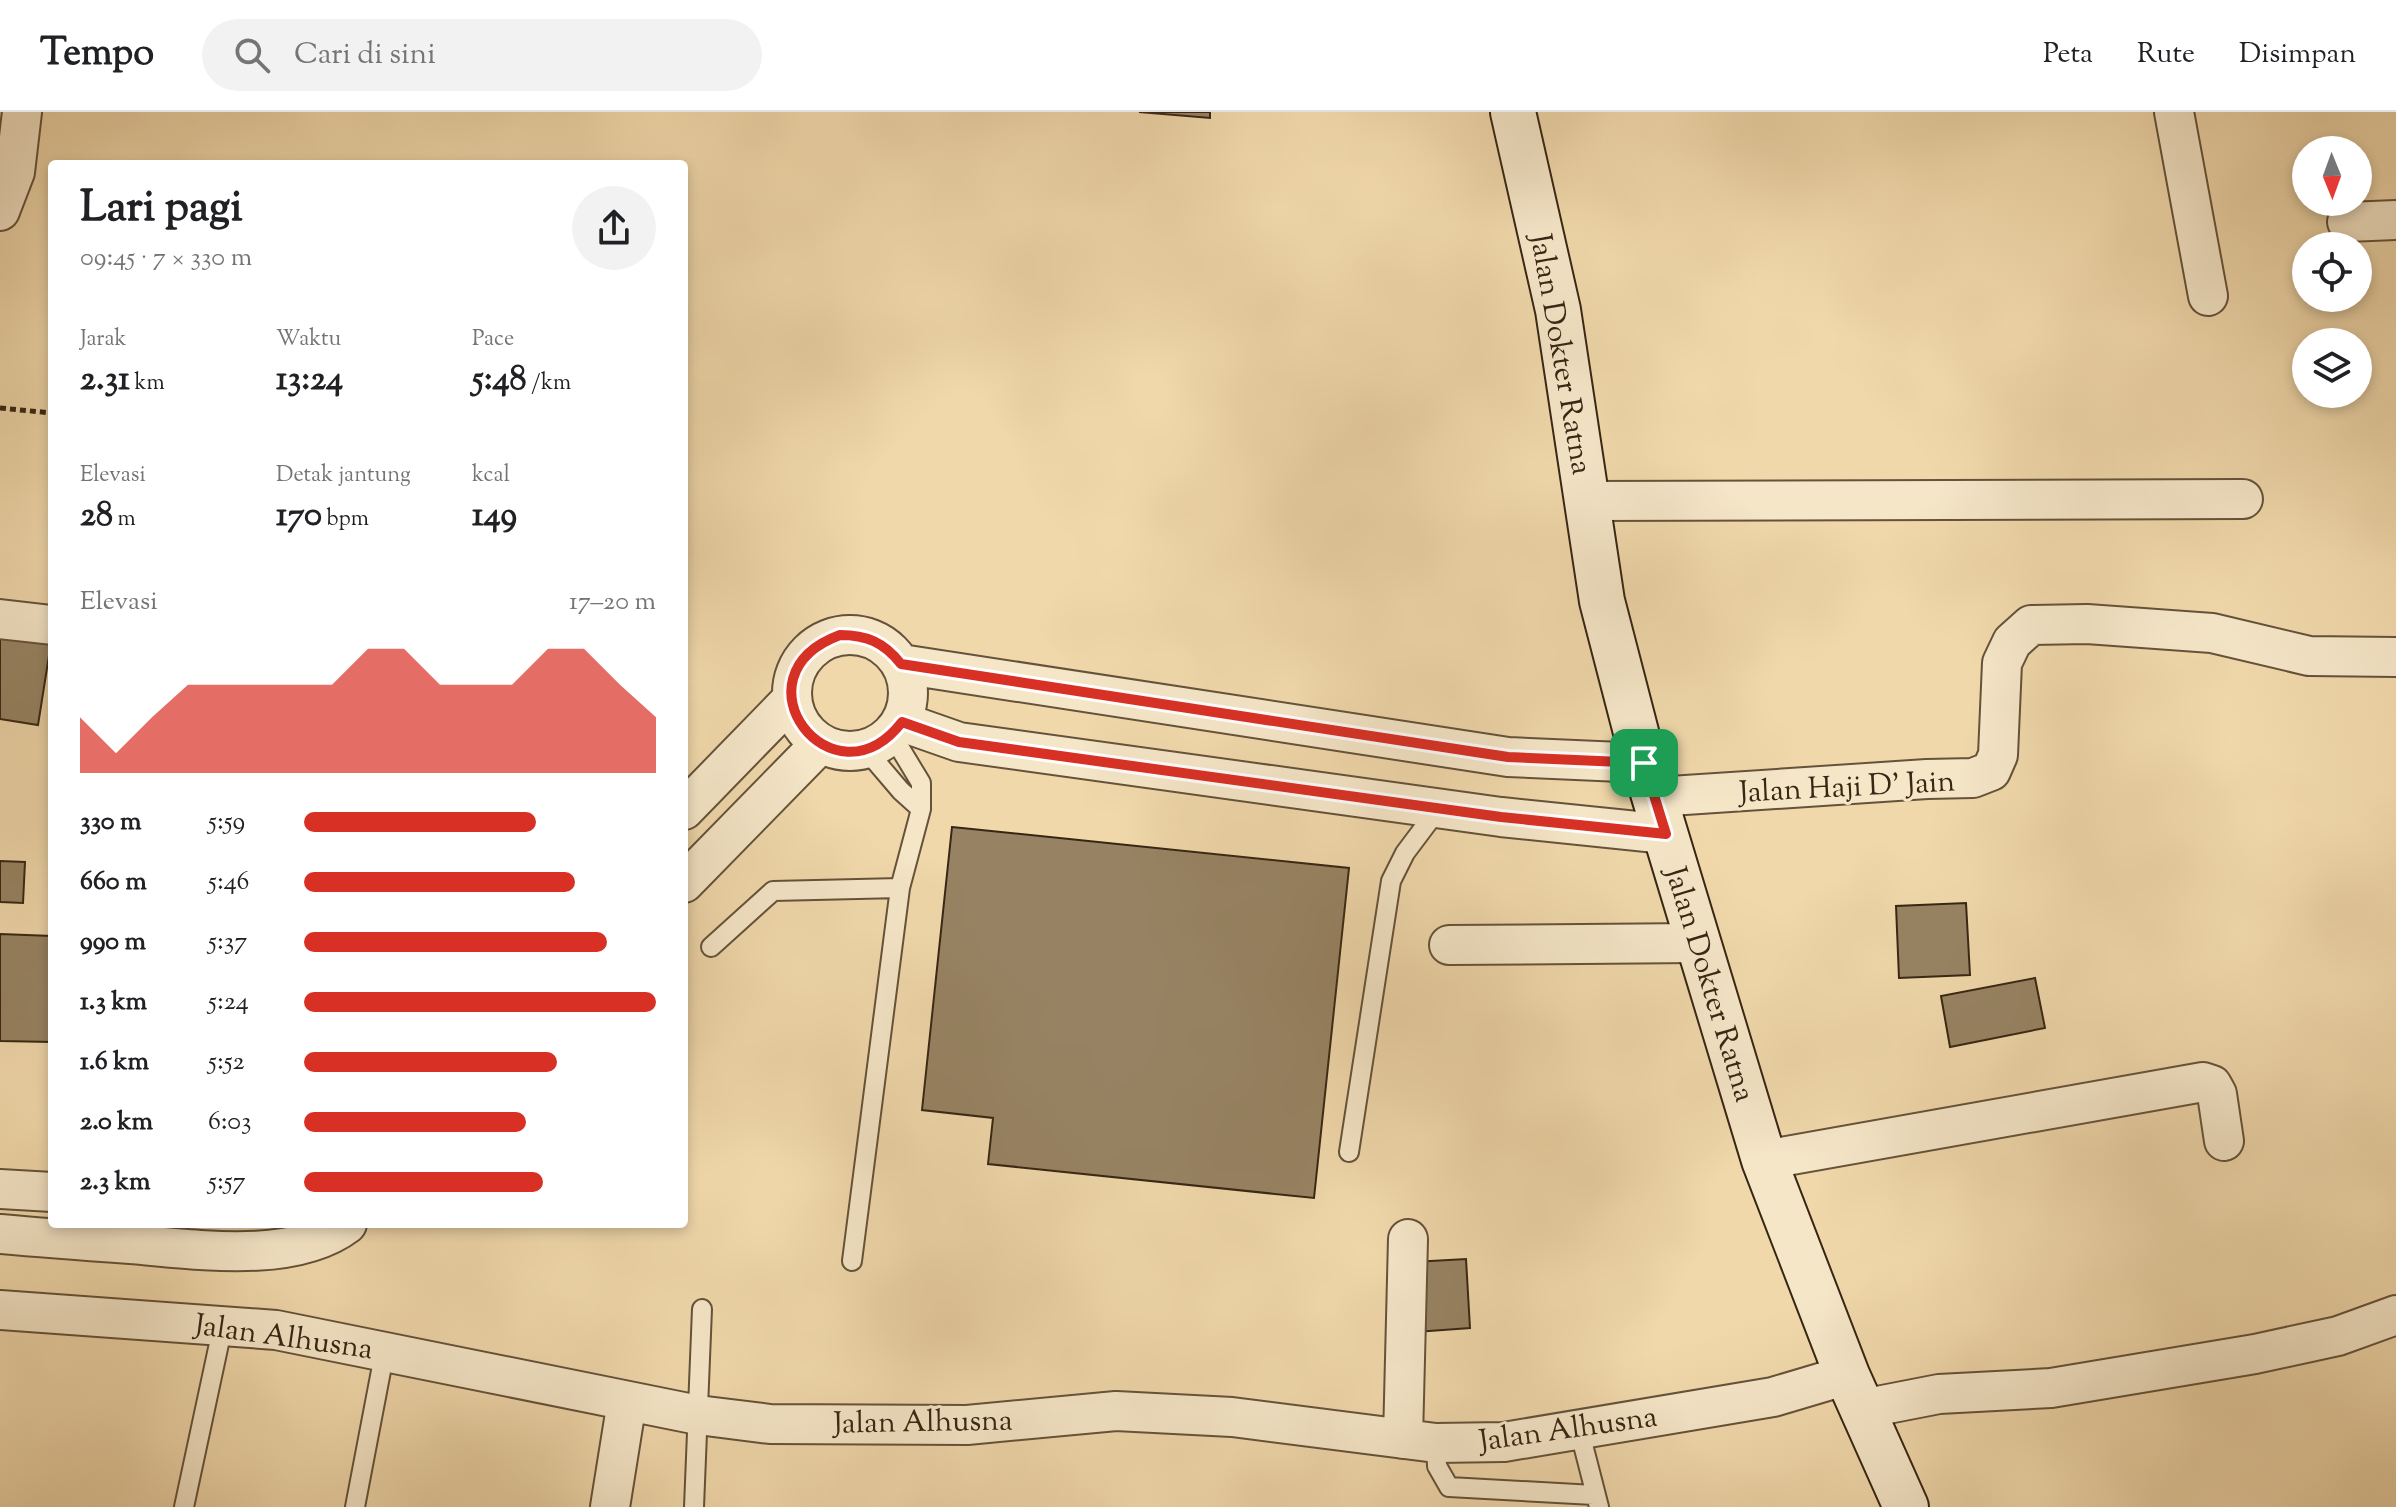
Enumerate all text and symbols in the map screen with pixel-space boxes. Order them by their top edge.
search box [202,19,762,91]
text: Tempo [40,28,154,82]
icon: search [230,33,274,77]
text: Cari di sini [294,34,436,77]
text: Peta [2043,35,2093,75]
text: Rute [2137,35,2195,75]
text: Disimpan [2239,35,2356,75]
north arrow [2292,136,2372,216]
map controls [2292,136,2372,408]
text: Lari pagi [80,178,243,241]
button: share [572,186,656,270]
street label: Jalan Dokter Ratna [1517,229,1602,478]
button: locate [2292,232,2372,312]
text: 09:45 · 7 × 330 m [80,240,252,277]
text: Jarak [80,324,127,356]
text: Waktu [276,324,341,356]
text: Pace [472,324,514,356]
button: layers [2292,328,2372,408]
text: 2.31 [80,356,130,405]
text: 13:24 [276,356,343,405]
text: 5:48 [472,356,527,405]
text: km [130,368,165,400]
text: /km [527,368,571,400]
text: Elevasi [80,460,146,492]
text: Detak jantung [276,460,411,492]
text: kcal [472,460,510,492]
text: 28 [80,492,113,541]
text: 170 [276,492,322,541]
text: 149 [472,492,517,541]
text: m [113,504,136,536]
text: bpm [322,504,369,536]
text: Elevasi [80,584,158,621]
text: 17–20 m [569,584,656,621]
pin [1610,729,1678,797]
icon: arrive [1622,741,1666,785]
street label: Jalan Haji D' Jain [1736,761,1956,816]
text: 330 m [80,804,142,841]
text: 5:59 [208,804,245,841]
street label: Jalan Dokter Ratna [1652,860,1765,1108]
text: 660 m [80,864,147,901]
text: 5:46 [208,864,249,901]
text: 990 m [80,924,146,961]
text: 5:37 [208,924,247,961]
text: 1.3 km [80,984,147,1021]
text: 5:24 [208,984,249,1021]
text: 1.6 km [80,1044,149,1081]
text: 5:52 [208,1044,245,1081]
text: 2.0 km [80,1104,153,1141]
text: 6:03 [208,1104,251,1141]
text: 2.3 km [80,1164,150,1201]
text: 5:57 [208,1164,246,1201]
street label: Jalan Alhusna [190,1304,376,1372]
street label: Jalan Alhusna [1474,1397,1660,1465]
street label: Jalan Alhusna [831,1400,1013,1447]

